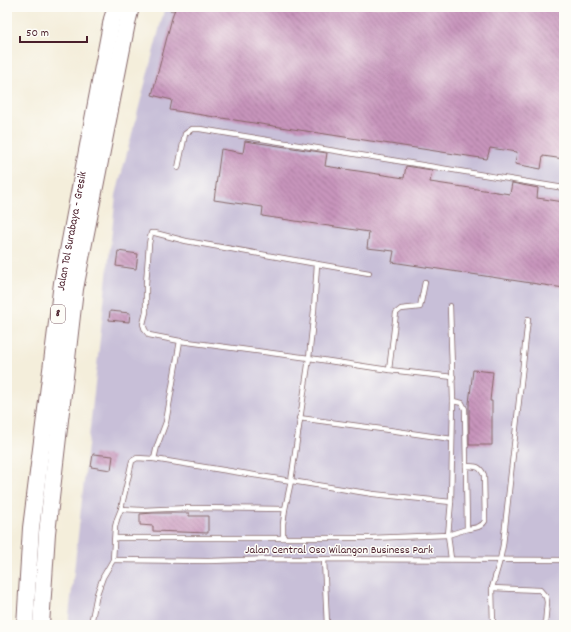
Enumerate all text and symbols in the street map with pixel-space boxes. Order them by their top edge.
scale bar [20,18,87,44]
text: 50 m [26,25,49,42]
street label: Jalan Tol Surabaya - Gresik [53,170,91,292]
road number: 8 [51,305,65,323]
street label: Jalan Central Oso Wilangon Business Park [245,542,433,559]

